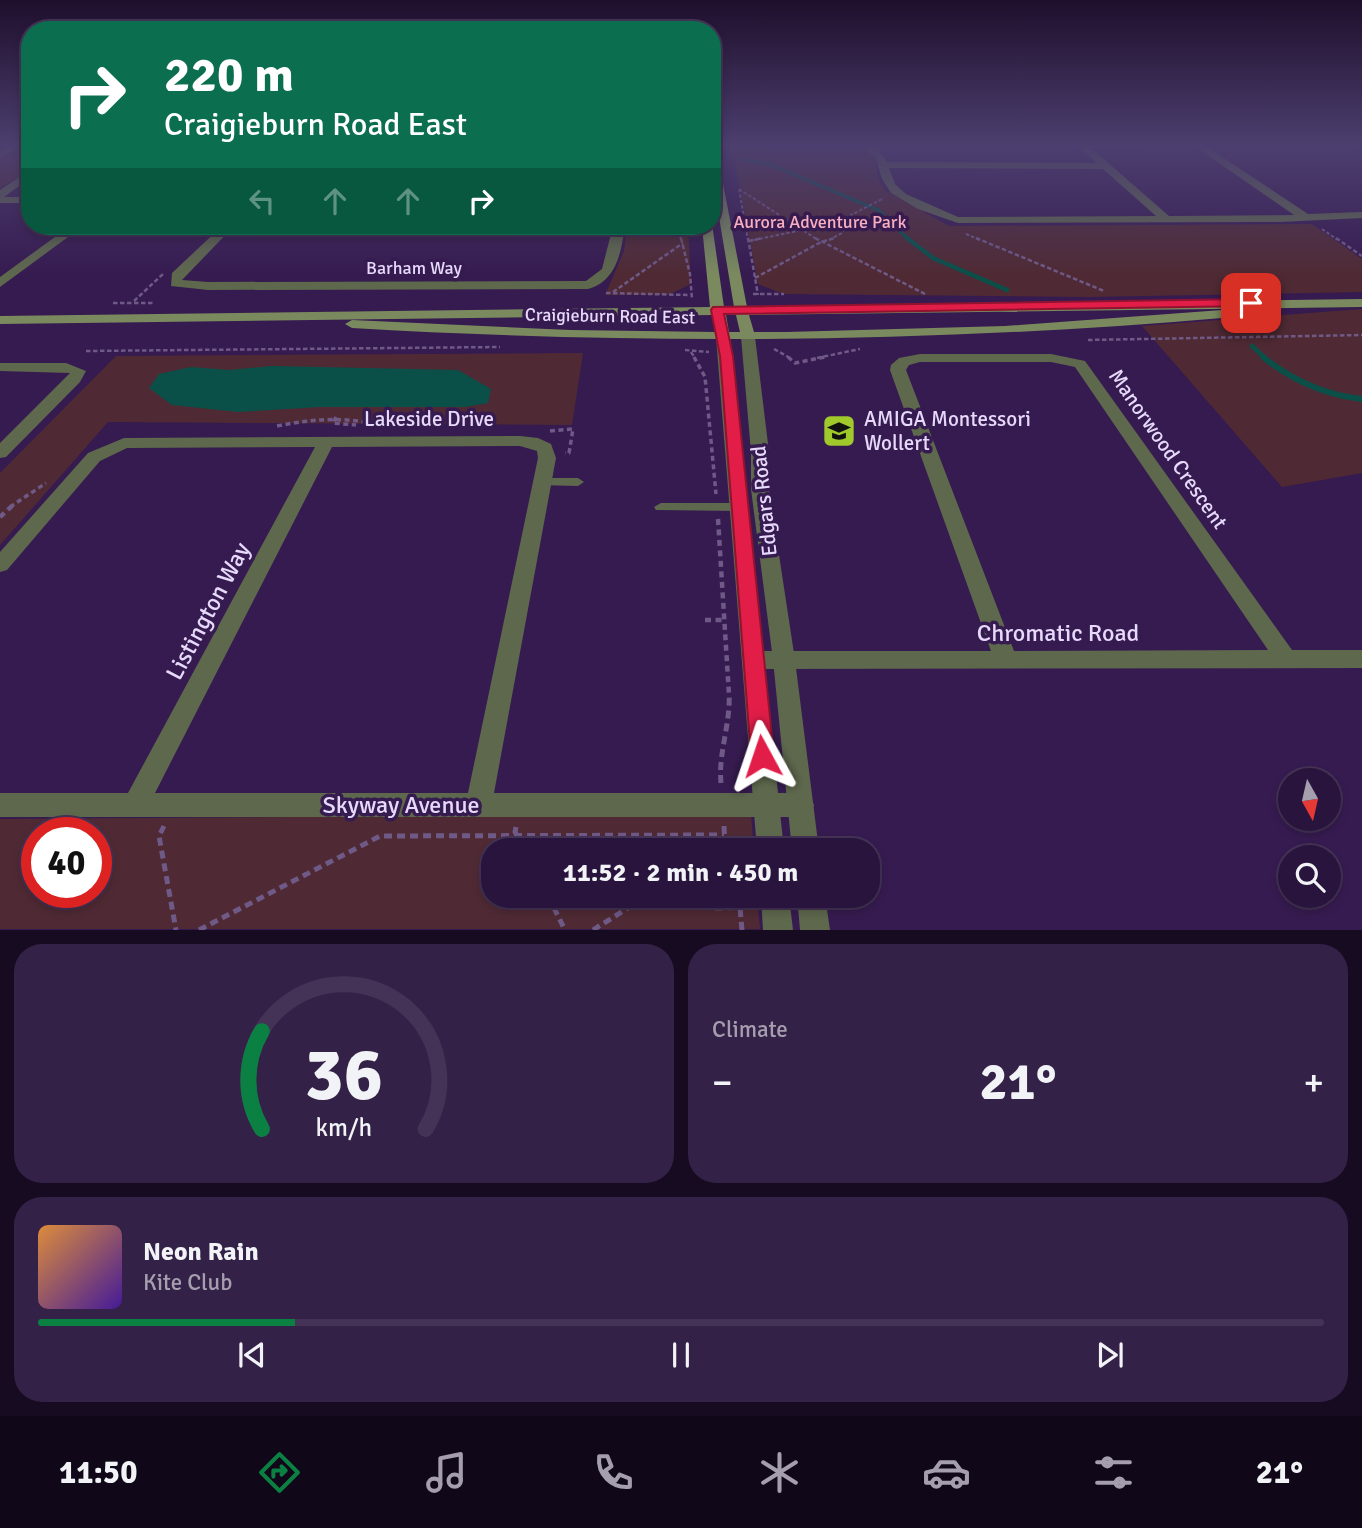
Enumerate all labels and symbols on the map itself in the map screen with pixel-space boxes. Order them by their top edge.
park label: Aurora Adventure Park [733,211,907,233]
street label: Barham Way [366,257,462,279]
pin [1221,273,1281,333]
street label: Craigieburn Road East [525,304,695,328]
street label: Manorwood Crescent [1103,364,1233,534]
street label: Lakeside Drive [364,406,494,432]
place label: AMIGA Montessori Wollert [864,406,1031,456]
school or university icon: AMIGA Montessori Wollert [820,412,858,450]
street label: Edgars Road [745,444,783,558]
street label: Listington Way [159,537,257,685]
street label: Chromatic Road [977,618,1139,648]
position arrow [725,719,799,793]
north arrow [1278,768,1340,831]
street label: Skyway Avenue [322,790,480,820]
speed limit sign: 40 [21,817,112,908]

